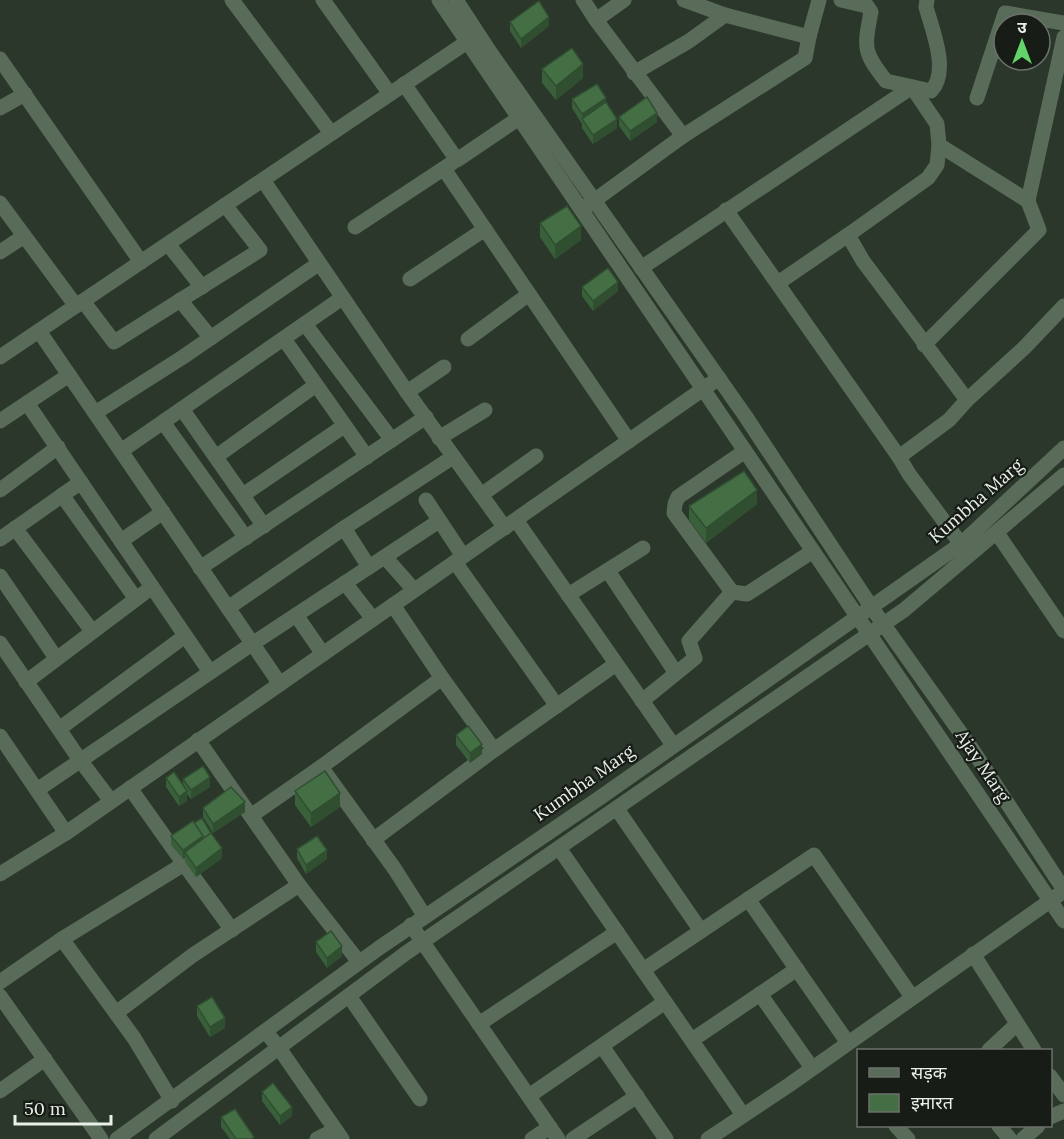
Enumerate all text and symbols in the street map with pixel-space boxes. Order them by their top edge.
north arrow [992,12,1052,72]
text: उ [1017,17,1027,37]
street label: Kumbha Marg [924,453,1028,548]
street label: Ajay Marg [950,724,1017,807]
street label: Kumbha Marg [529,739,639,826]
legend [857,1049,1052,1127]
text: सड़क [911,1061,948,1084]
scale bar [15,1088,111,1126]
text: इमारत [911,1091,954,1114]
text: 50 m [24,1097,66,1120]

